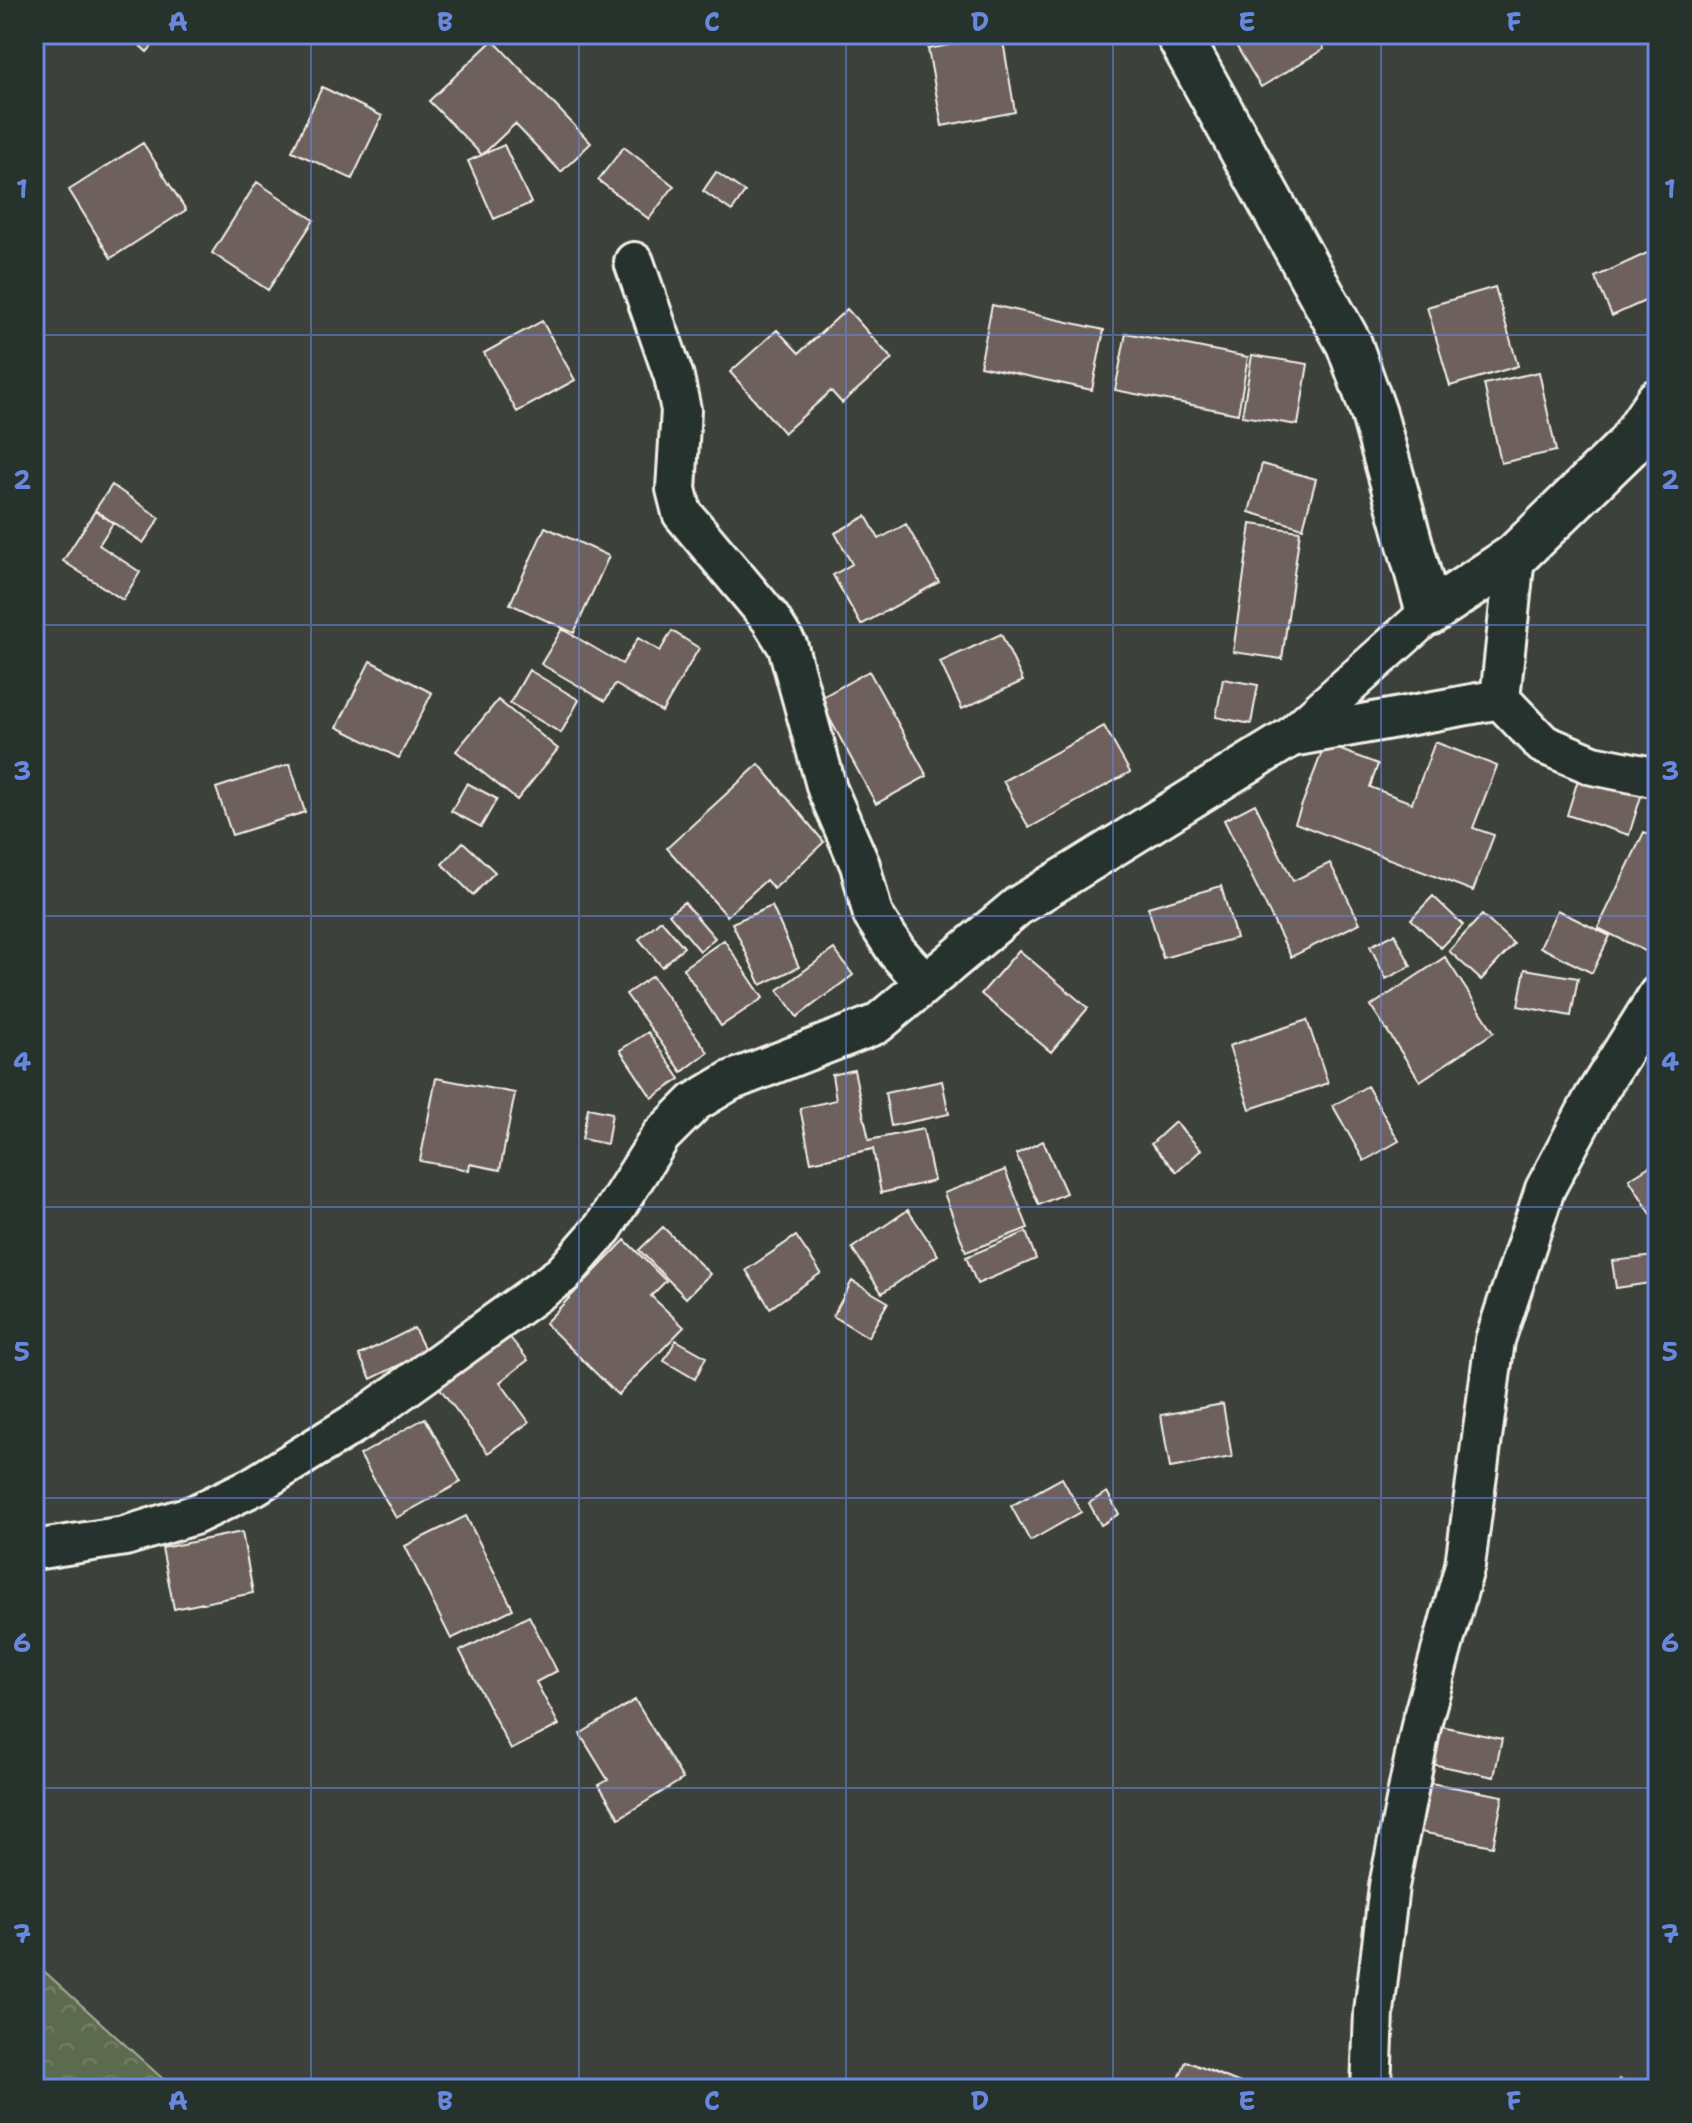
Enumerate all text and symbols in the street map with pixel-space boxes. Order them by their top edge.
text: A [168,4,188,39]
text: B [437,4,453,39]
text: C [704,4,720,39]
text: D [971,4,989,39]
text: E [1238,4,1256,39]
text: F [1506,4,1522,39]
text: 1 [16,171,28,206]
text: 1 [1664,171,1676,206]
text: 2 [13,462,31,497]
text: 2 [1661,462,1679,497]
text: 3 [13,753,31,788]
text: 3 [1661,753,1679,788]
text: 4 [13,1044,31,1079]
text: 4 [1661,1044,1679,1079]
text: 5 [14,1334,30,1369]
text: 5 [1662,1334,1678,1369]
text: 6 [13,1625,31,1660]
text: 6 [1661,1625,1679,1660]
text: 7 [13,1916,31,1951]
text: 7 [1661,1916,1679,1951]
text: A [168,2083,188,2118]
text: B [437,2083,453,2118]
text: C [704,2083,720,2118]
text: D [971,2083,989,2118]
text: E [1238,2083,1256,2118]
text: F [1506,2083,1522,2118]

